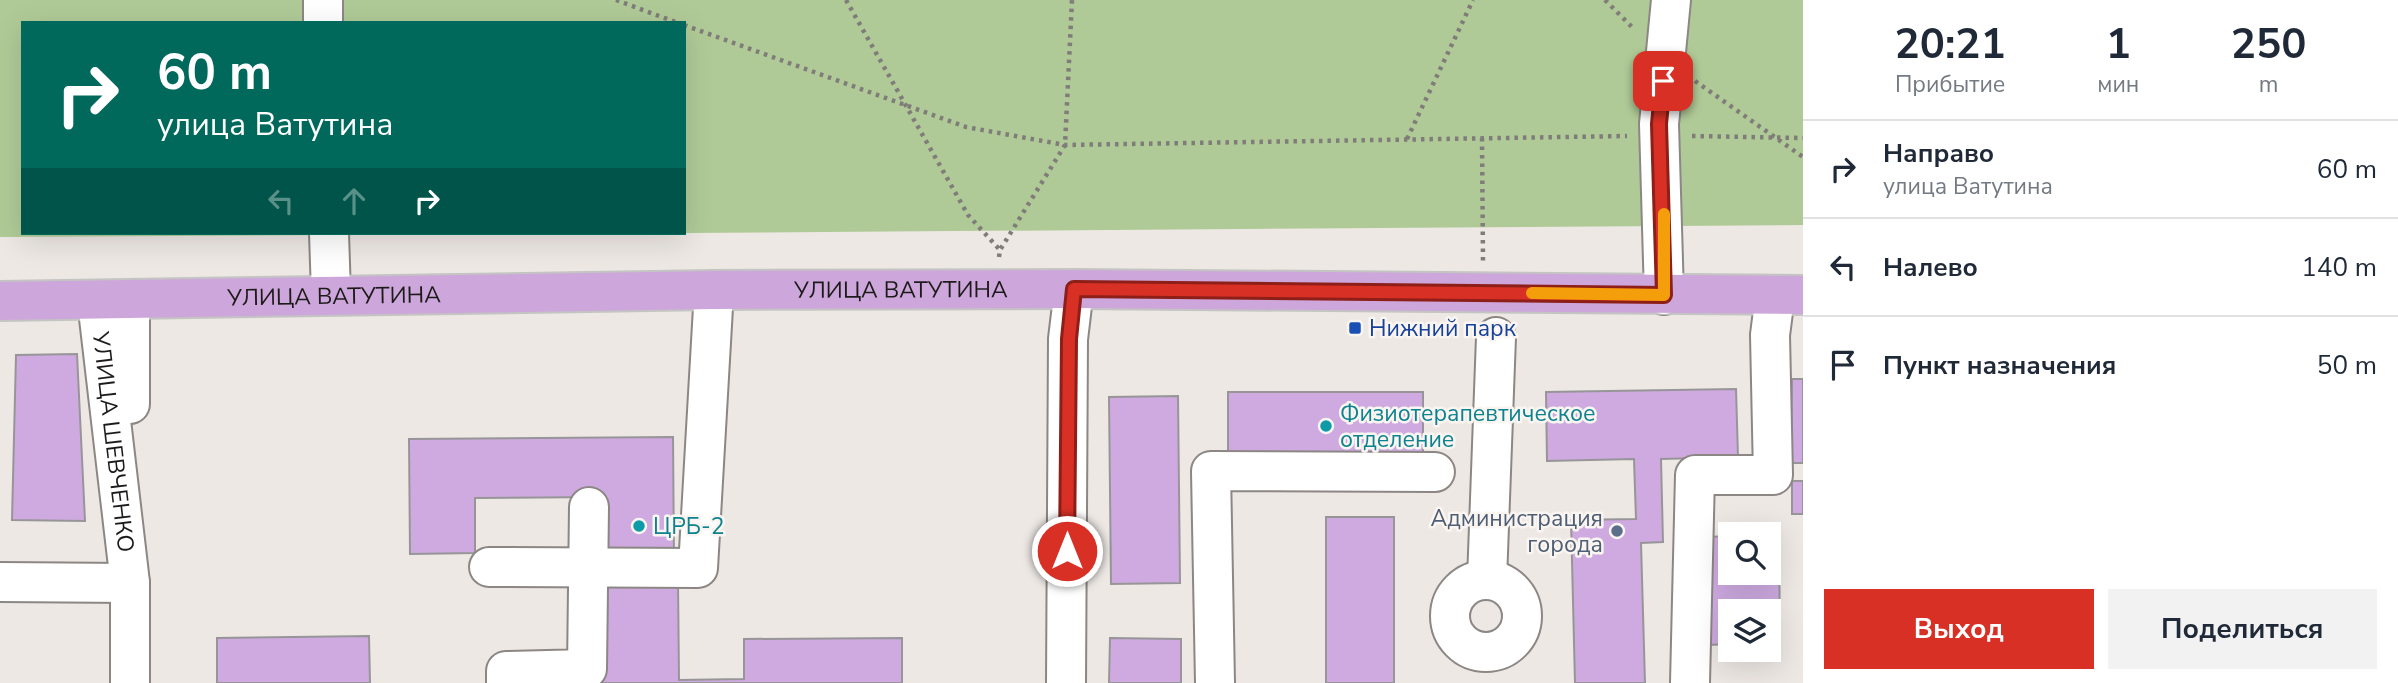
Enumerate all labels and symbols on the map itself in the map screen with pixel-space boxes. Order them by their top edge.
pin [1633,51,1693,111]
street label: УЛИЦА ВАТУТИНА [793,274,1008,306]
street label: УЛИЦА ВАТУТИНА [226,279,441,314]
place label: Нижний парк [1369,313,1517,344]
marker: Нижний парк [1347,320,1363,336]
street label: УЛИЦА ШЕВЧЕНКО [85,329,141,554]
place label: Физиотерапевтическое отделение [1340,398,1595,455]
marker: Физиотерапевтическое отделение [1318,418,1334,434]
place label: Администрация города [1430,503,1603,560]
place label: ЦРБ-2 [653,511,724,542]
position arrow [1030,514,1104,588]
marker: ЦРБ-2 [631,518,647,534]
marker: Администрация города [1609,523,1625,539]

